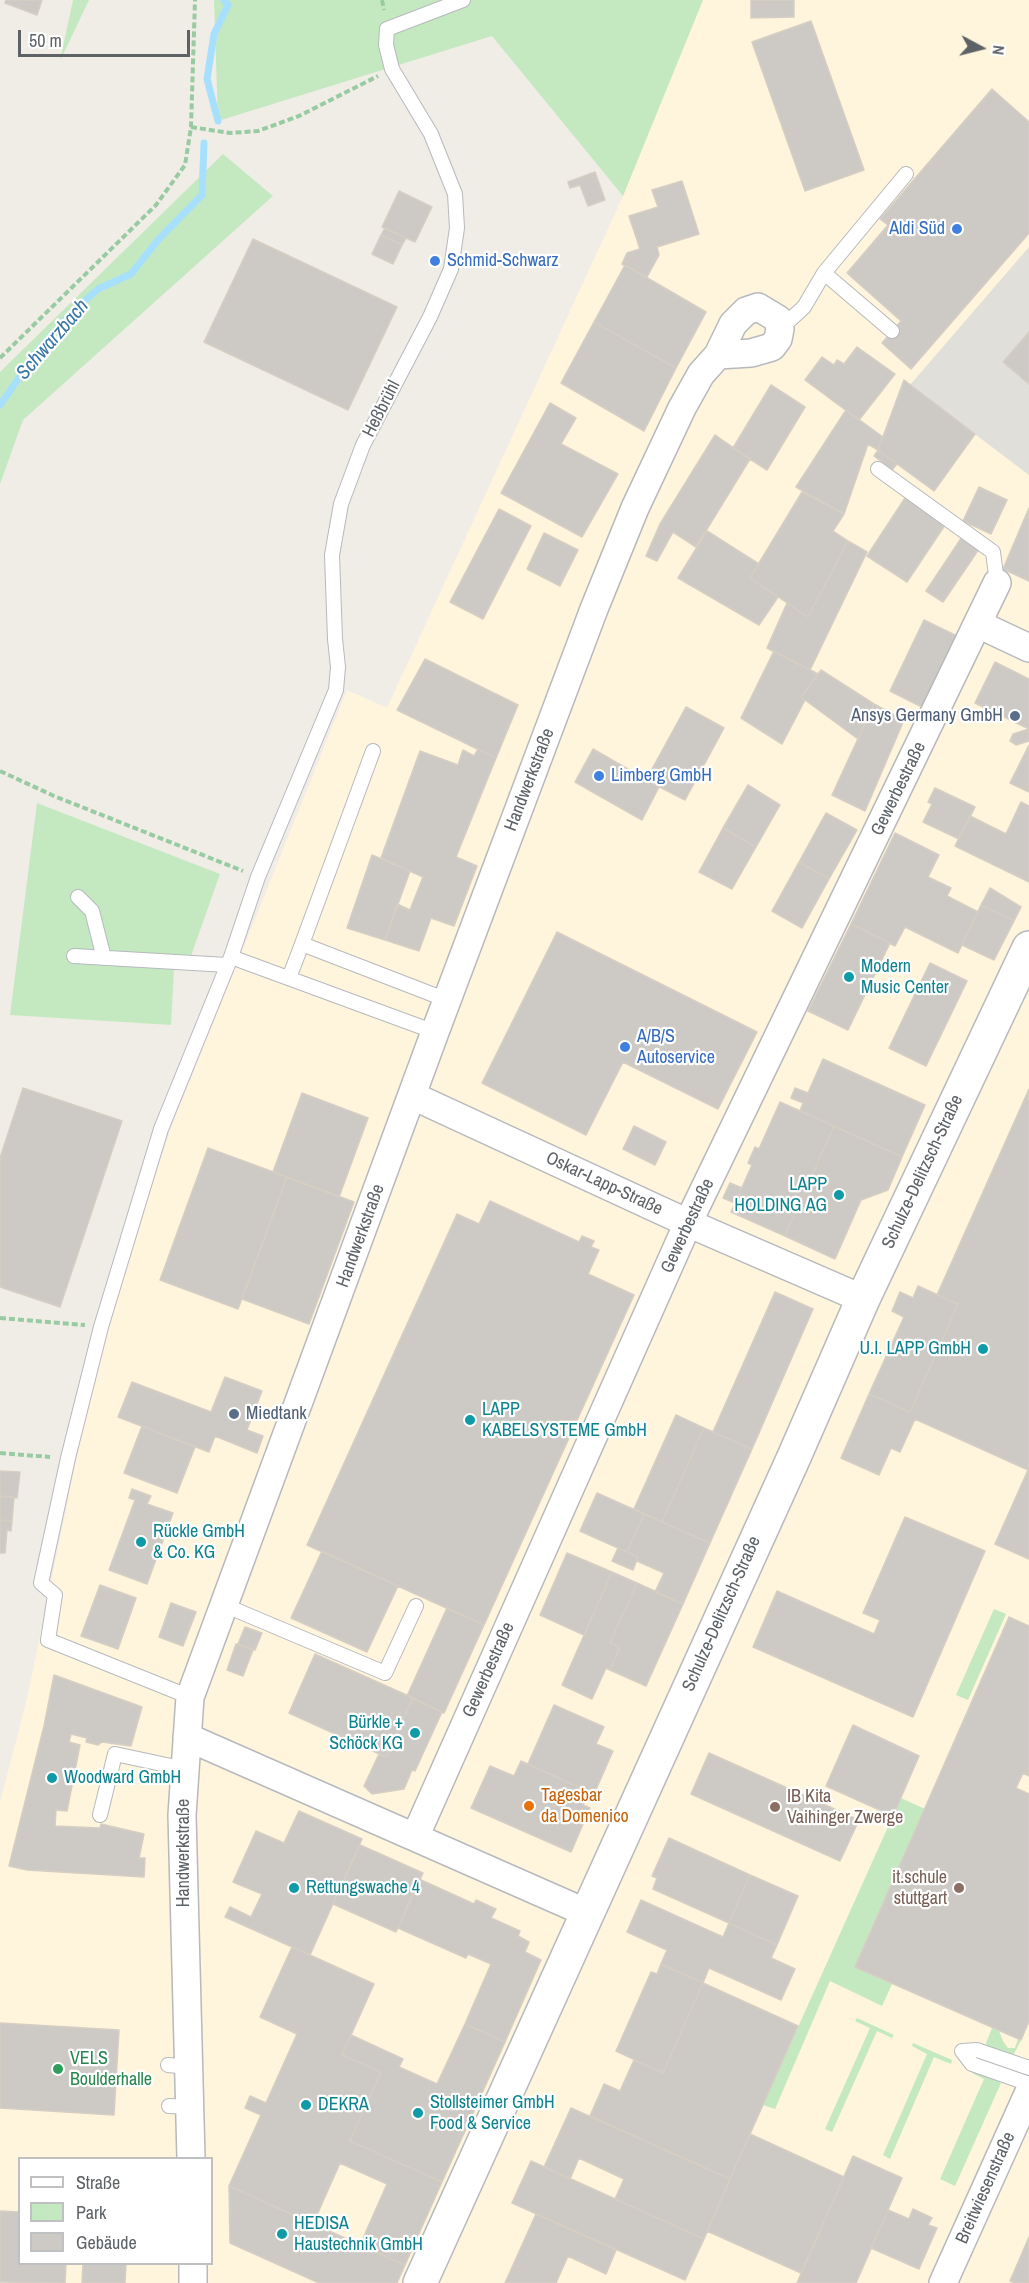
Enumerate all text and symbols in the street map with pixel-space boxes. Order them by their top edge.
scale bar [21,18,194,56]
north arrow [951,18,1011,78]
text: 50 m [29,28,62,53]
text: N [987,44,1010,56]
place label: Aldi Süd [889,218,945,240]
marker: Aldi Süd [950,222,964,236]
place label: Schmid-Schwarz [447,250,559,272]
marker: Schmid-Schwarz [428,254,442,268]
water label: Schwarzbach [12,295,94,385]
street label: Heßbrühl [359,377,405,441]
place label: Ansys Germany GmbH [851,705,1003,727]
marker: Ansys Germany GmbH [1008,709,1022,723]
street label: Handwerkstraße [501,726,559,834]
street label: Gewerbestraße [867,739,931,839]
place label: Limberg GmbH [611,765,712,787]
marker: Limberg GmbH [592,769,606,783]
place label: Modern Music Center [861,956,949,998]
marker: Modern Music Center [842,970,856,984]
place label: A/B/S Autoservice [637,1026,715,1068]
marker: A/B/S Autoservice [618,1040,632,1054]
street label: Schulze-Delitzsch-Straße [878,1092,968,1252]
street label: Oskar-Lapp-Straße [542,1148,666,1220]
place label: LAPP HOLDING AG [734,1174,827,1216]
street label: Gewerbestraße [657,1175,719,1277]
street label: Handwerkstraße [332,1181,390,1291]
marker: LAPP HOLDING AG [832,1188,846,1202]
place label: U.I. LAPP GmbH [859,1338,971,1360]
marker: U.I. LAPP GmbH [976,1342,990,1356]
place label: LAPP KABELSYSTEME GmbH [482,1399,647,1442]
place label: Miedtank [246,1403,307,1425]
marker: Miedtank [227,1407,241,1421]
marker: LAPP KABELSYSTEME GmbH [463,1413,477,1427]
place label: Rückle GmbH & Co. KG [153,1521,245,1564]
street label: Schulze-Delitzsch-Straße [678,1533,766,1695]
marker: Rückle GmbH & Co. KG [134,1535,148,1549]
street label: Gewerbestraße [458,1619,520,1721]
place label: Bürkle + Schöck KG [329,1712,403,1754]
marker: Bürkle + Schöck KG [408,1726,422,1740]
place label: Woodward GmbH [64,1767,181,1789]
marker: Woodward GmbH [45,1771,59,1785]
place label: Tagesbar da Domenico [541,1785,629,1828]
place label: IB Kita Vaihinger Zwerge [787,1786,903,1828]
street label: Handwerkstraße [173,1799,195,1907]
marker: Tagesbar da Domenico [522,1799,536,1813]
marker: IB Kita Vaihinger Zwerge [768,1800,782,1814]
place label: it.schule stuttgart [892,1867,947,1910]
place label: Rettungswache 4 [306,1877,420,1899]
marker: Rettungswache 4 [287,1881,301,1895]
marker: it.schule stuttgart [952,1881,966,1895]
place label: VELS Boulderhalle [70,2048,152,2090]
marker: VELS Boulderhalle [51,2062,65,2076]
place label: Stollsteimer GmbH Food & Service [430,2092,555,2134]
place label: DEKRA [318,2094,369,2116]
marker: DEKRA [299,2098,313,2112]
marker: Stollsteimer GmbH Food & Service [411,2106,425,2120]
street label: Breitwiesenstraße [952,2129,1020,2247]
legend [18,2157,213,2265]
text: Straße [76,2170,120,2195]
text: Park [76,2200,106,2225]
place label: HEDISA Haustechnik GmbH [294,2213,423,2256]
marker: HEDISA Haustechnik GmbH [275,2227,289,2241]
text: Gebäude [76,2230,137,2255]

